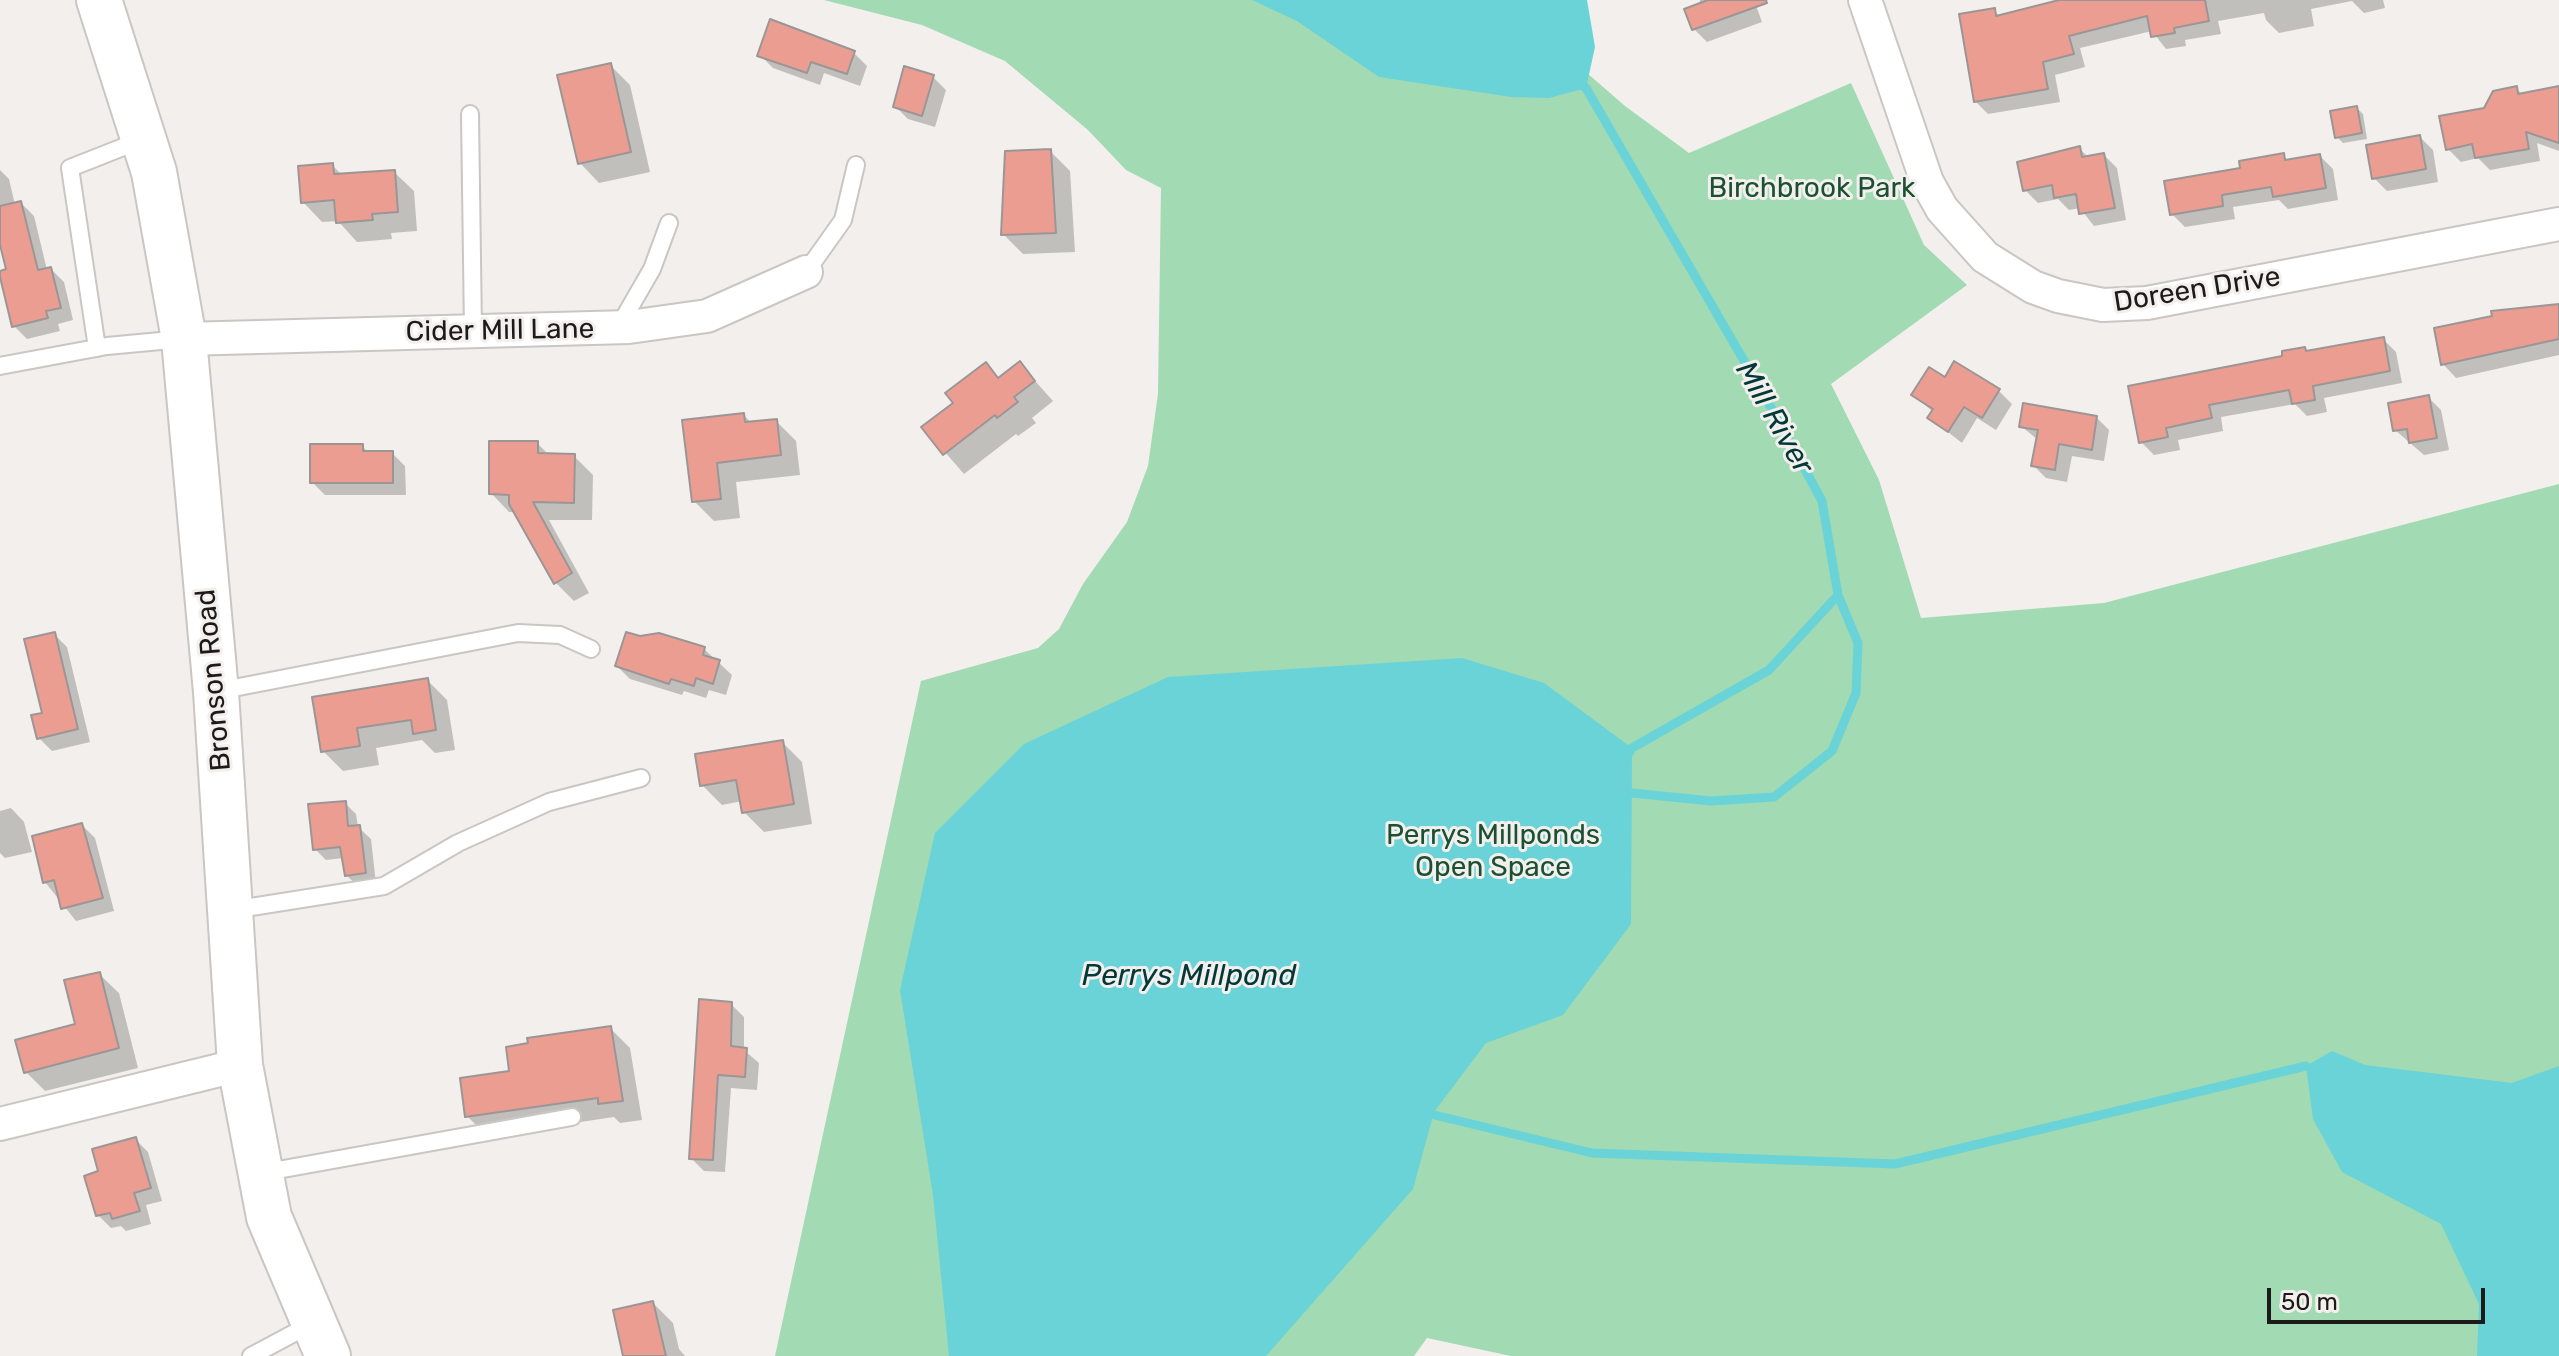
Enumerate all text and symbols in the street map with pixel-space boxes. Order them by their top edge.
park label: Birchbrook Park [1708,172,1916,206]
street label: Doreen Drive [2111,260,2283,320]
street label: Cider Mill Lane [405,313,595,349]
water label: Mill River [1727,355,1821,481]
street label: Bronson Road [189,588,239,772]
park label: Perrys Millponds Open Space [1386,819,1600,885]
water label: Perrys Millpond [1082,958,1296,994]
scale bar [2271,1272,2489,1322]
text: 50 m [2281,1288,2338,1316]

